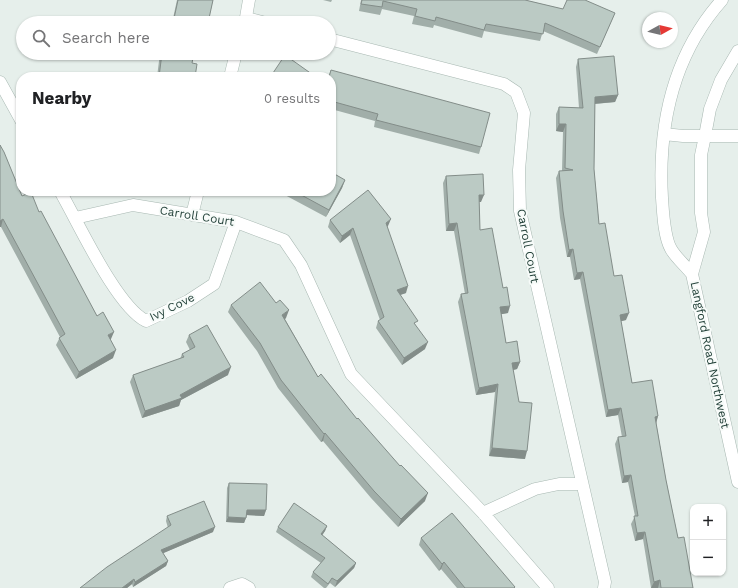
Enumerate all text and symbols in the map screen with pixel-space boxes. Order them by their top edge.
north arrow [642,12,678,48]
search box [16,16,336,60]
icon: search [30,27,52,49]
text: Search here [62,29,150,47]
text: Nearby [32,88,91,108]
text: 0 results [264,91,320,106]
street label: Carroll Court [159,203,235,229]
street label: Carroll Court [514,208,542,284]
street label: Langford Road Northwest [688,280,732,430]
street label: Ivy Cove [147,290,197,324]
map controls [690,504,726,576]
button: + [690,504,726,540]
button: − [690,540,726,576]

